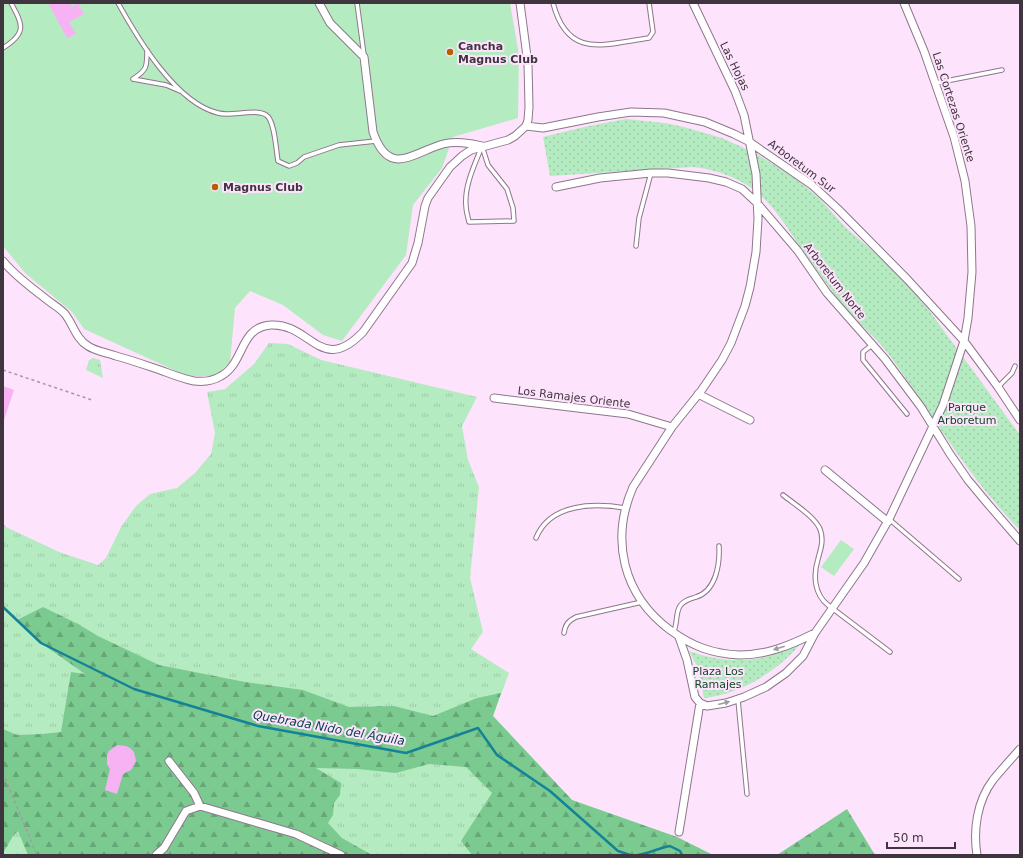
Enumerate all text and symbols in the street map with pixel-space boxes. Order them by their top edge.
place label: Cancha Magnus Club [458,40,538,66]
street label: Las Hojas [717,40,752,93]
marker: Cancha Magnus Club [445,47,455,57]
street label: Las Cortezas Oriente [930,50,978,164]
street label: Arboretum Sur [766,137,838,196]
place label: Magnus Club [223,181,303,194]
marker: Magnus Club [210,182,220,192]
street label: Arboretum Norte [801,241,868,322]
street label: Los Ramajes Oriente [517,384,631,411]
park label: Parque Arboretum [938,401,996,427]
one-way arrow [773,645,785,651]
park label: Plaza Los Ramajes [693,665,744,691]
one-way arrow [718,700,730,706]
water label: Quebrada Nido del Águila [252,707,406,748]
scale bar [887,824,955,850]
text: 50 m [893,831,924,845]

